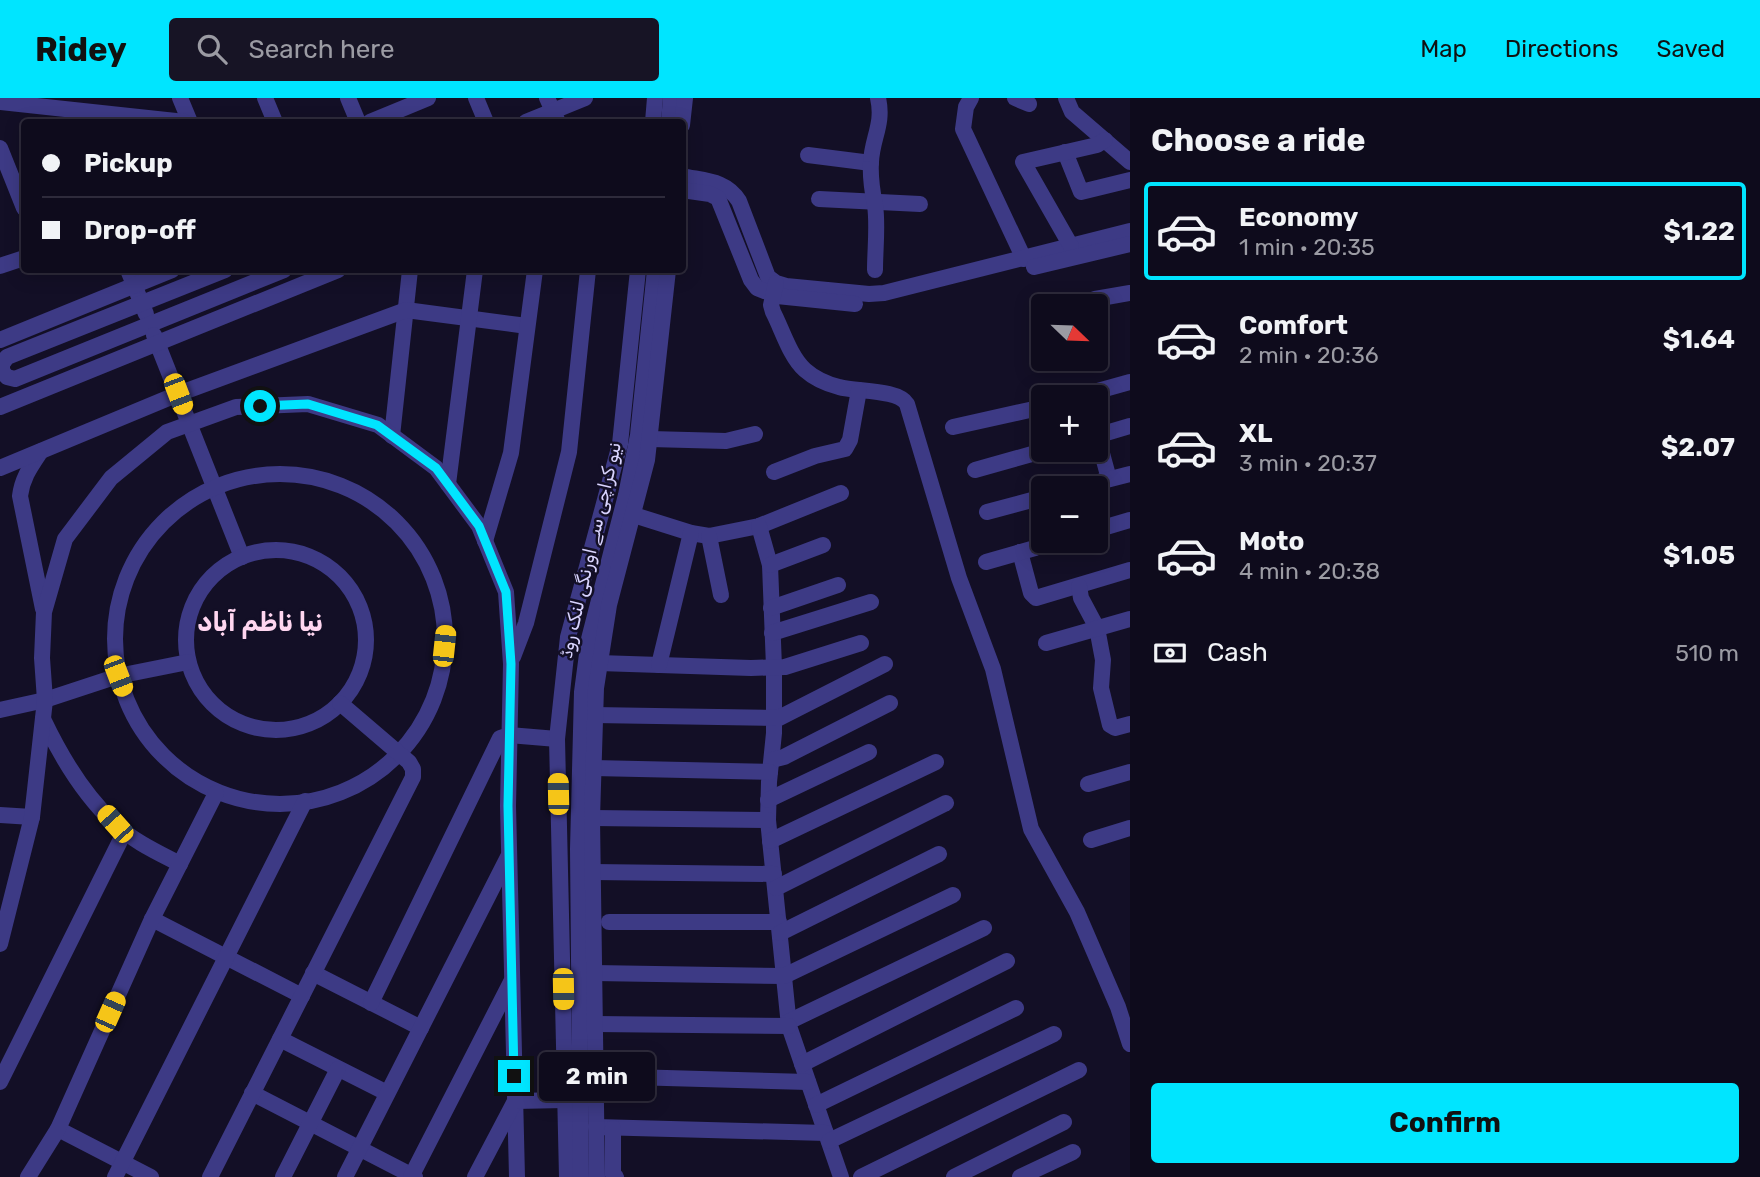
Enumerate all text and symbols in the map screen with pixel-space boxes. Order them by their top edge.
search box [169,18,659,81]
text: Ridey [35,30,127,69]
icon: search [193,30,231,68]
text: Search here [249,34,394,65]
text: Map [1420,35,1467,63]
text: Directions [1505,35,1618,63]
text: Saved [1656,35,1725,63]
text: Choose a ride [1151,121,1365,159]
text: Pickup [84,148,173,179]
icon: car [1155,200,1218,263]
text: Economy [1239,202,1358,233]
text: Drop-off [84,215,196,246]
text: $1.22 [1664,216,1735,247]
text: 1 min · 20:35 [1239,233,1375,261]
north arrow [1031,294,1108,371]
map controls [1031,294,1108,553]
icon: car [1155,308,1218,371]
text: Comfort [1239,310,1348,341]
text: $1.64 [1663,324,1735,355]
text: 2 min · 20:36 [1239,341,1379,369]
car [161,371,196,417]
button: + [1031,385,1108,462]
route start [244,390,276,422]
icon: car [1155,416,1218,479]
text: XL [1239,418,1272,449]
text: $2.07 [1661,432,1735,463]
street label: نیو کراچی سے اورنگی لنک روڈ [554,440,626,660]
text: 3 min · 20:37 [1239,449,1377,477]
button: − [1031,476,1108,553]
icon: car [1155,524,1218,587]
text: Moto [1239,526,1304,557]
text: $1.05 [1663,540,1735,571]
text: 4 min · 20:38 [1239,557,1380,585]
district label: نیا ناظم آباد [197,607,323,639]
car [432,624,457,668]
icon: cash [1151,634,1189,672]
text: Cash [1207,637,1268,668]
text: 510 m [1675,639,1739,667]
car [101,653,136,699]
car [548,773,569,815]
car [94,801,137,847]
car [553,968,574,1010]
car [92,989,129,1035]
callout: 2 min [538,1052,654,1100]
route end [498,1060,530,1092]
text: 2 min [566,1062,628,1090]
button: Confirm [1151,1083,1739,1163]

